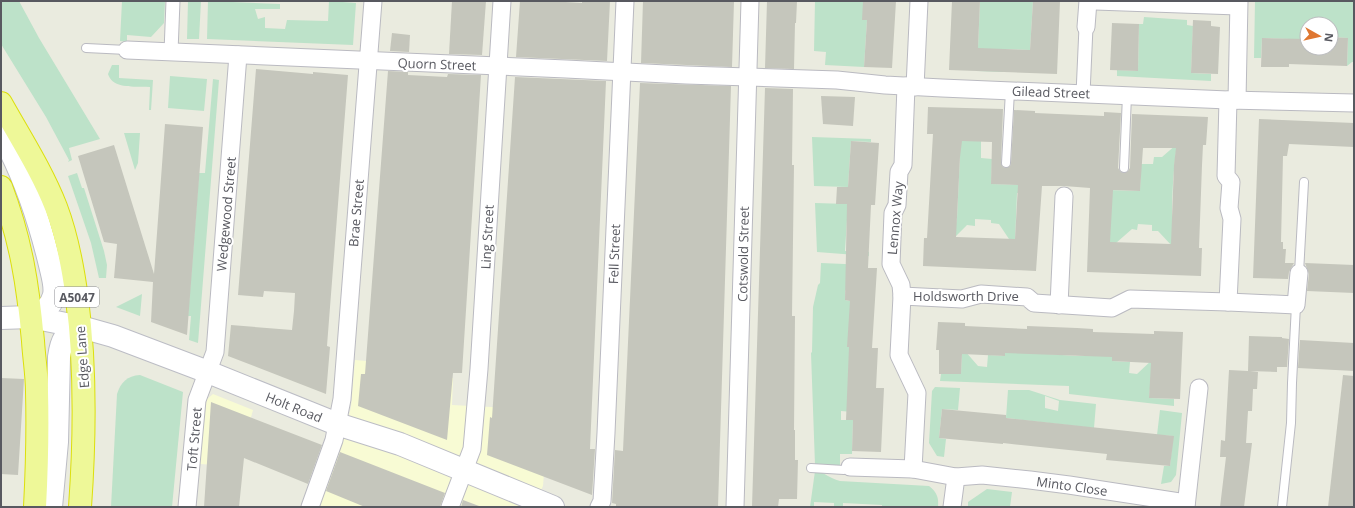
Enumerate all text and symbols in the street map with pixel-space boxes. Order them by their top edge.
north arrow [1299,16,1339,56]
text: N [1321,32,1337,43]
street label: Quorn Street [397,54,477,74]
street label: Gilead Street [1012,82,1091,102]
street label: Wedgewood Street [212,156,240,272]
street label: Brae Street [344,178,368,248]
street label: Lennox Way [883,180,907,256]
street label: Ling Street [476,204,498,270]
street label: Cotswold Street [733,206,753,302]
street label: Fell Street [604,223,624,284]
road number: A5047 [55,287,99,307]
street label: Holdsworth Drive [913,287,1019,305]
street label: Edge Lane [71,325,93,389]
street label: Holt Road [263,387,325,427]
street label: Toft Street [182,406,206,472]
street label: Minto Close [1035,472,1109,500]

